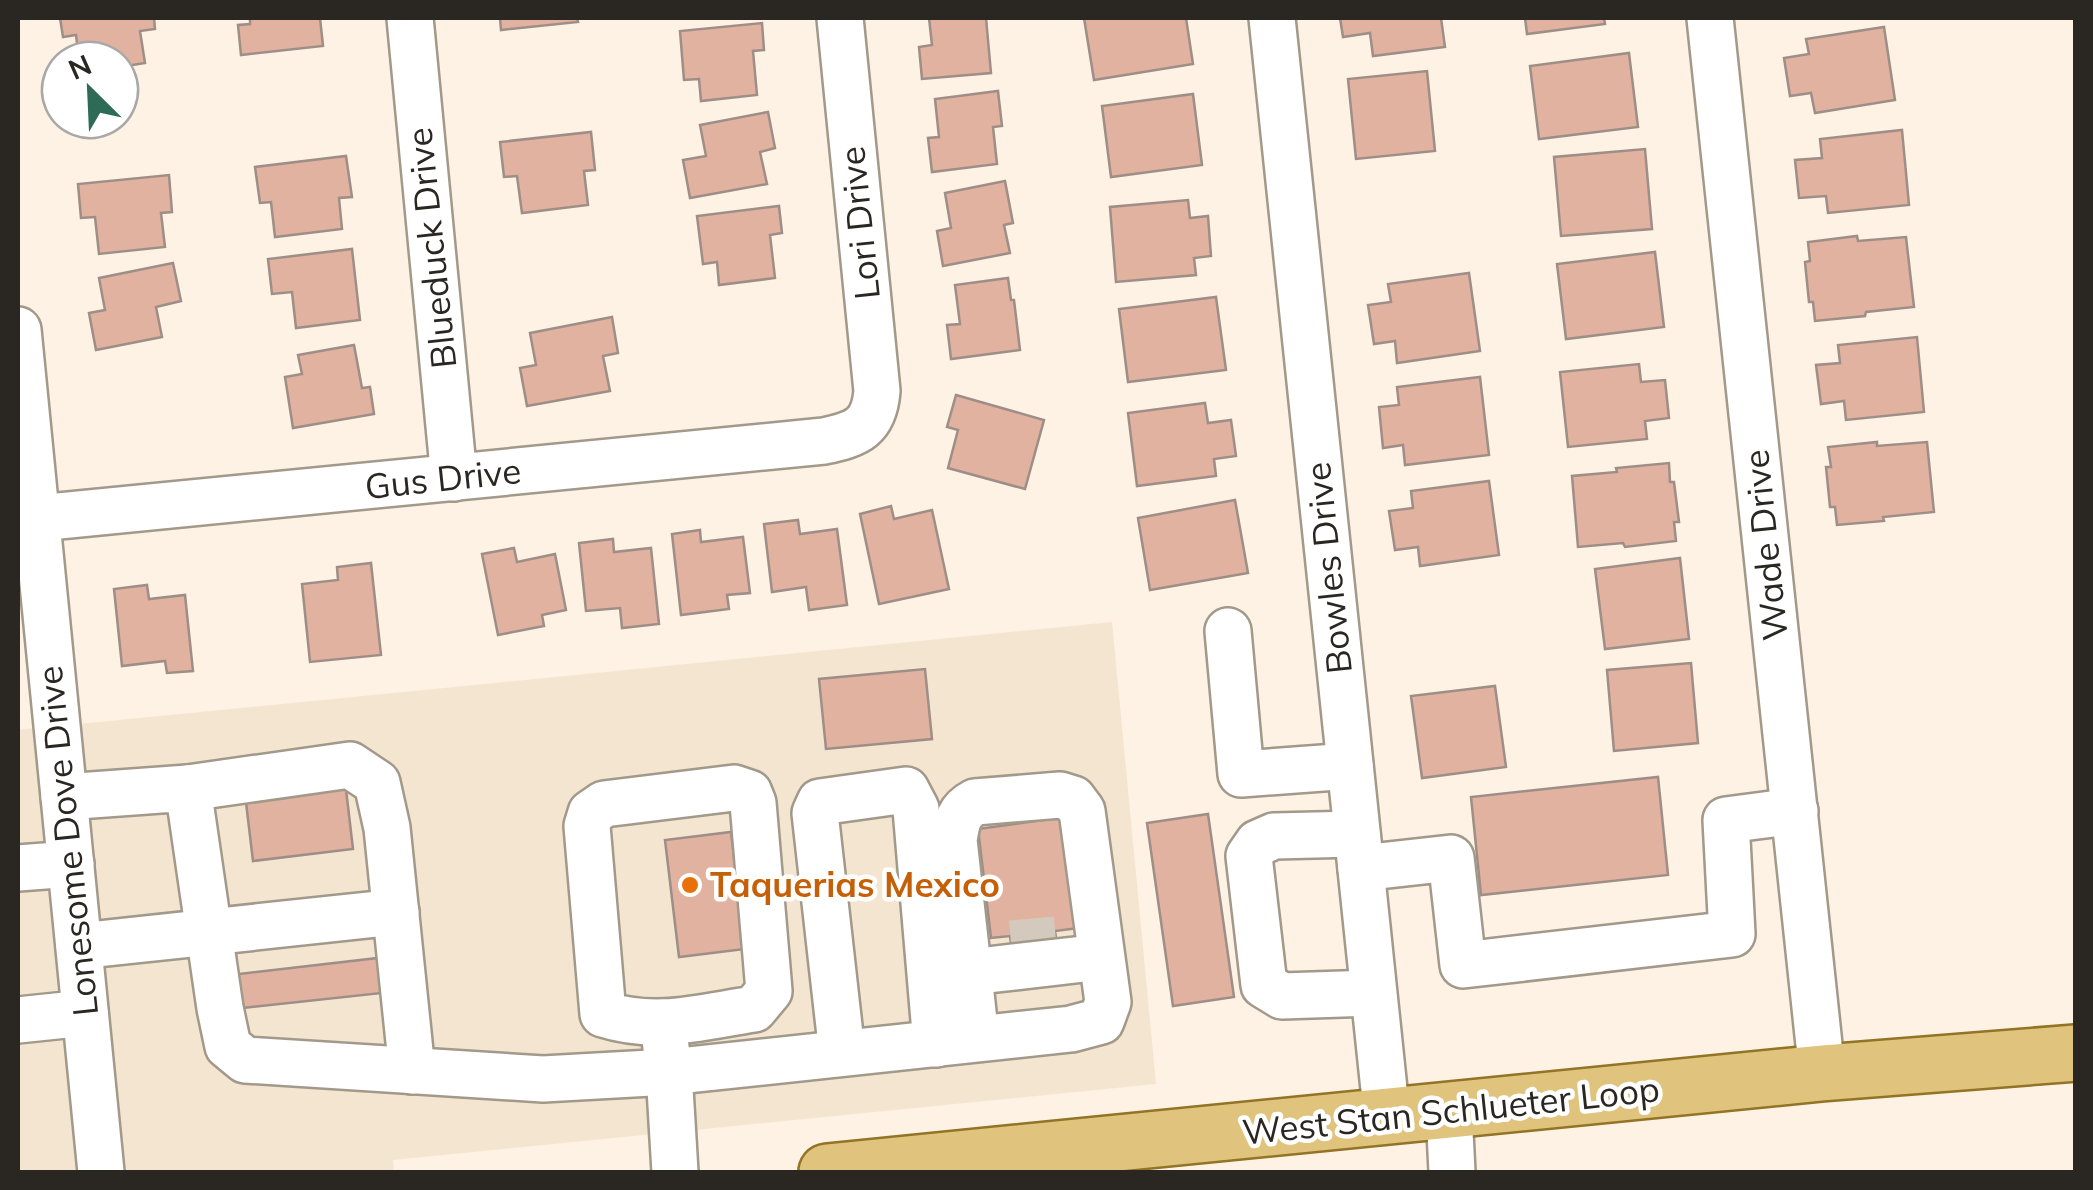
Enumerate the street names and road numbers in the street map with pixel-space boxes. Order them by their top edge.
street label: Blueduck Drive [396,126,466,371]
street label: Lori Drive [829,144,889,302]
street label: Gus Drive [363,448,523,508]
street label: Wade Drive [1733,448,1797,643]
street label: Bowles Drive [1295,460,1361,676]
street label: Lonesome Dove Drive [27,664,107,1018]
street label: West Stan Schlueter Loop [1240,1066,1662,1154]

